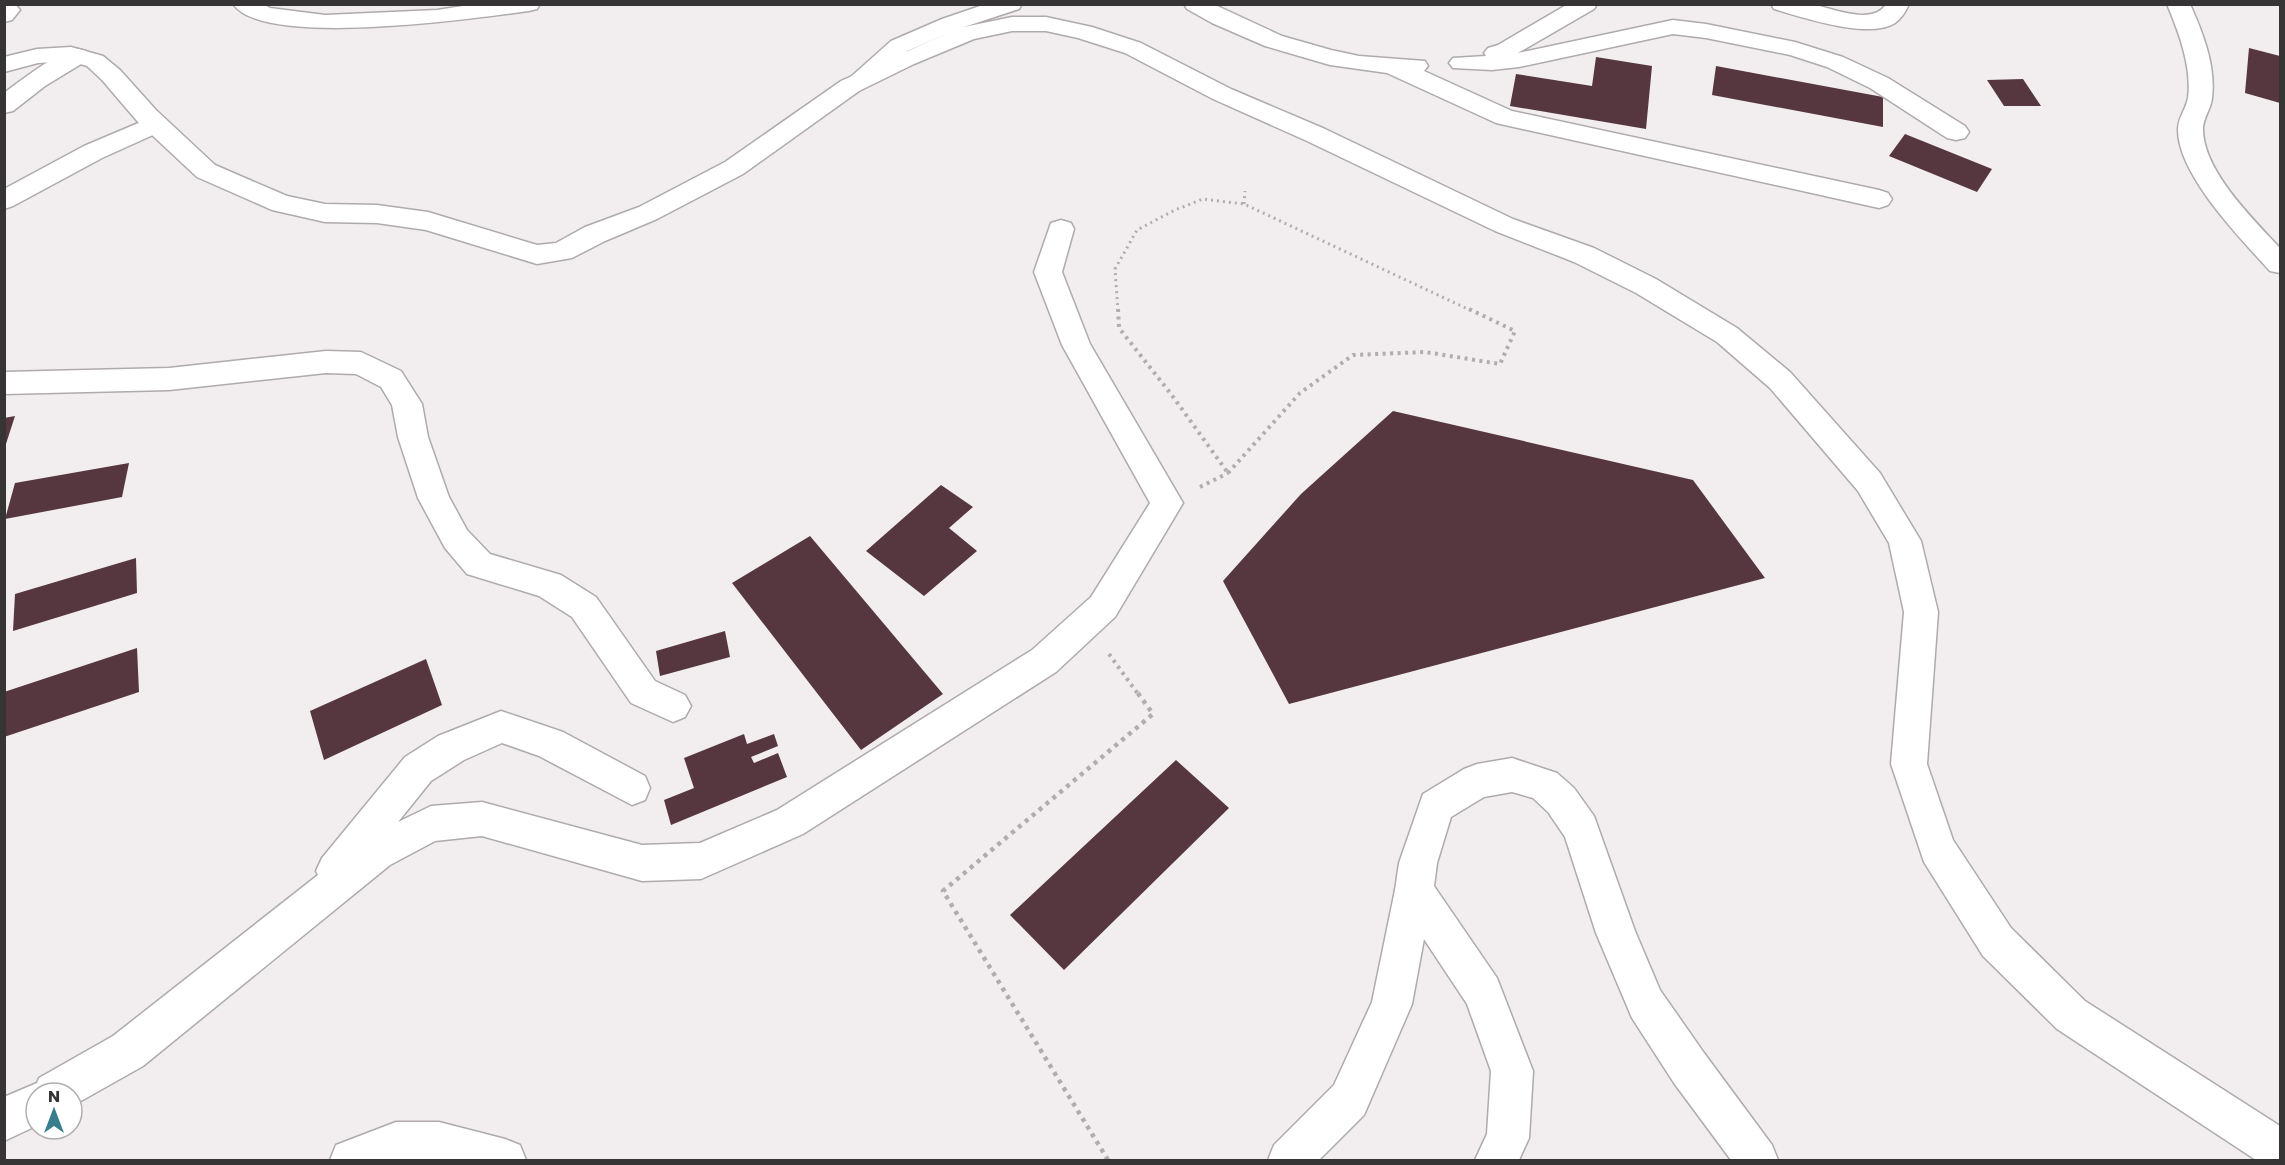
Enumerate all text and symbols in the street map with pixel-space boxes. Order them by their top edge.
north arrow [24,1081,84,1141]
text: N [48,1085,60,1108]

